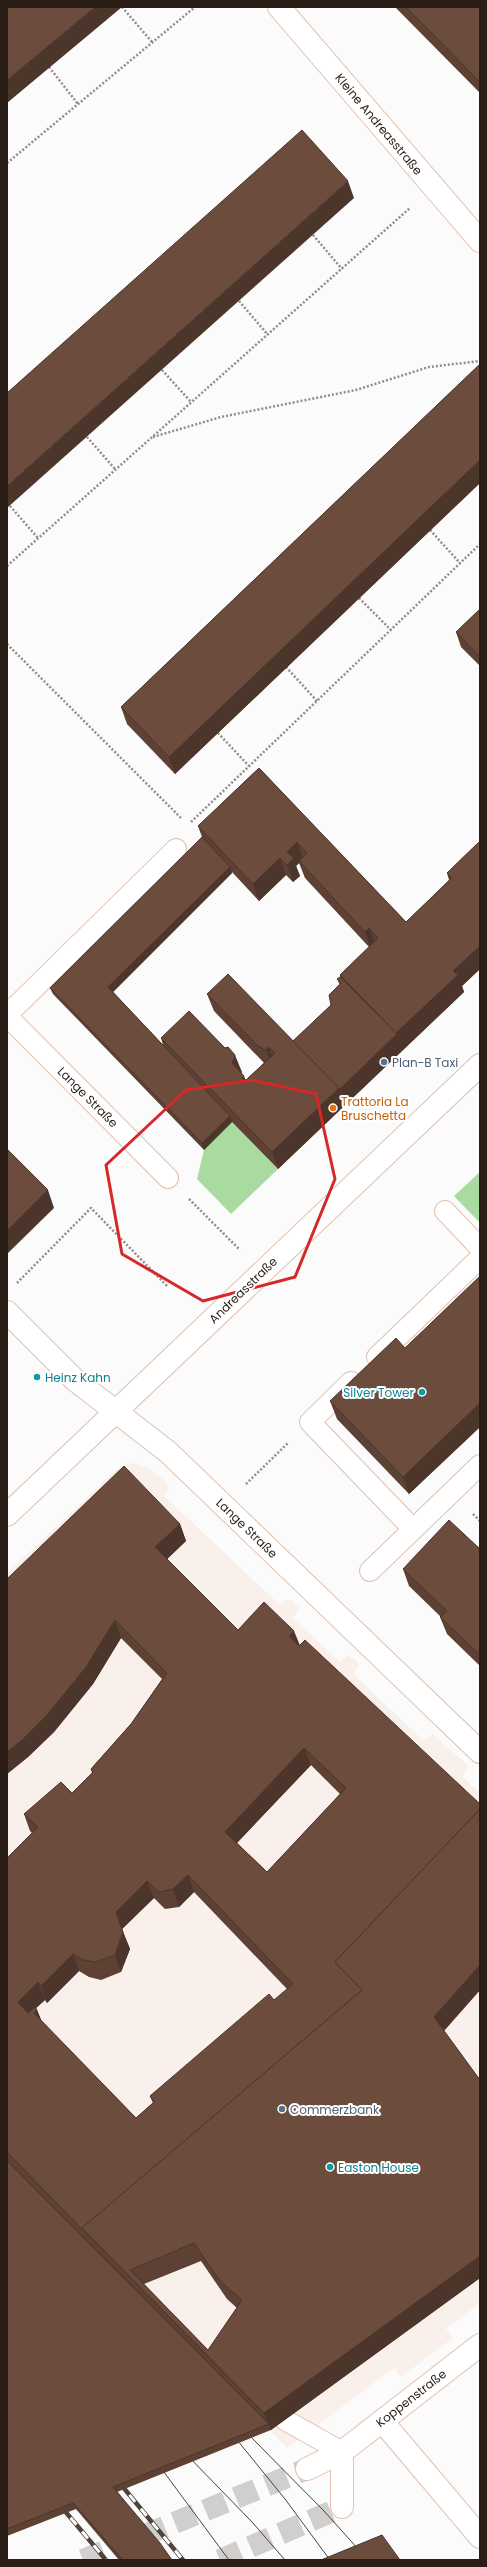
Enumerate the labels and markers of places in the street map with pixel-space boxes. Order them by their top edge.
place label: Plan-B Taxi [392,1054,458,1071]
marker: Plan-B Taxi [379,1057,389,1067]
place label: Trattoria La Bruschetta [341,1093,409,1124]
marker: Trattoria La Bruschetta [328,1103,338,1113]
place label: Heinz Kahn [45,1369,111,1386]
marker: Heinz Kahn [32,1372,42,1382]
place label: Silver Tower [343,1384,415,1401]
marker: Silver Tower [417,1387,427,1397]
place label: Commerzbank [290,2101,380,2118]
marker: Commerzbank [277,2104,287,2114]
place label: Easton House [338,2159,419,2176]
marker: Easton House [325,2162,335,2172]

